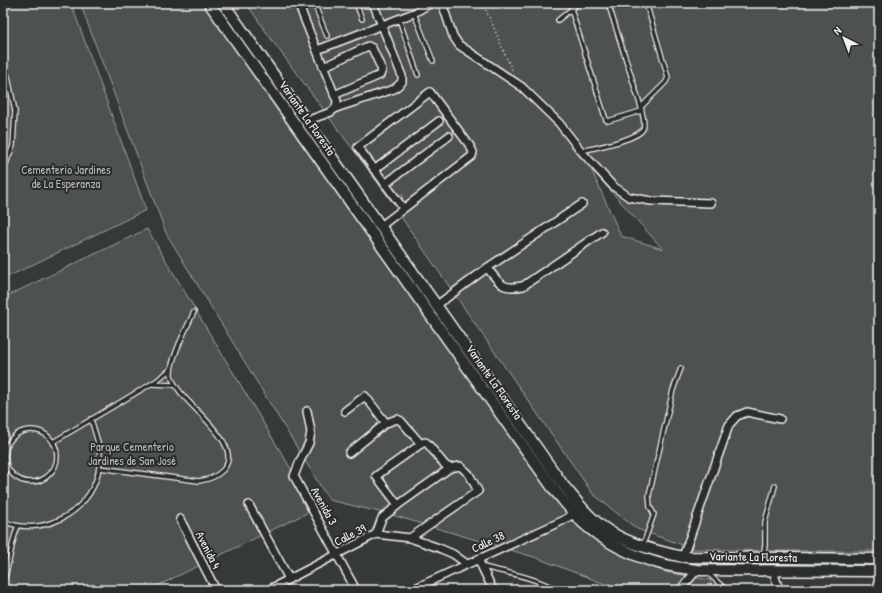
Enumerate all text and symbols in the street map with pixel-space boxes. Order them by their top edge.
north arrow [824,18,864,58]
text: N [830,23,844,38]
street label: Variante La Floresta [275,77,340,159]
park label: Cementerio Jardines de La Esperanza [21,161,111,192]
street label: Variante La Floresta [462,341,527,423]
park label: Parque Cementerio Jardines de San José [88,438,176,469]
street label: Avenida 3 [307,484,342,528]
street label: Calle 39 [331,519,369,550]
street label: Calle 38 [469,527,507,557]
street label: Avenida 4 [192,528,225,572]
street label: Variante La Floresta [709,547,797,566]

